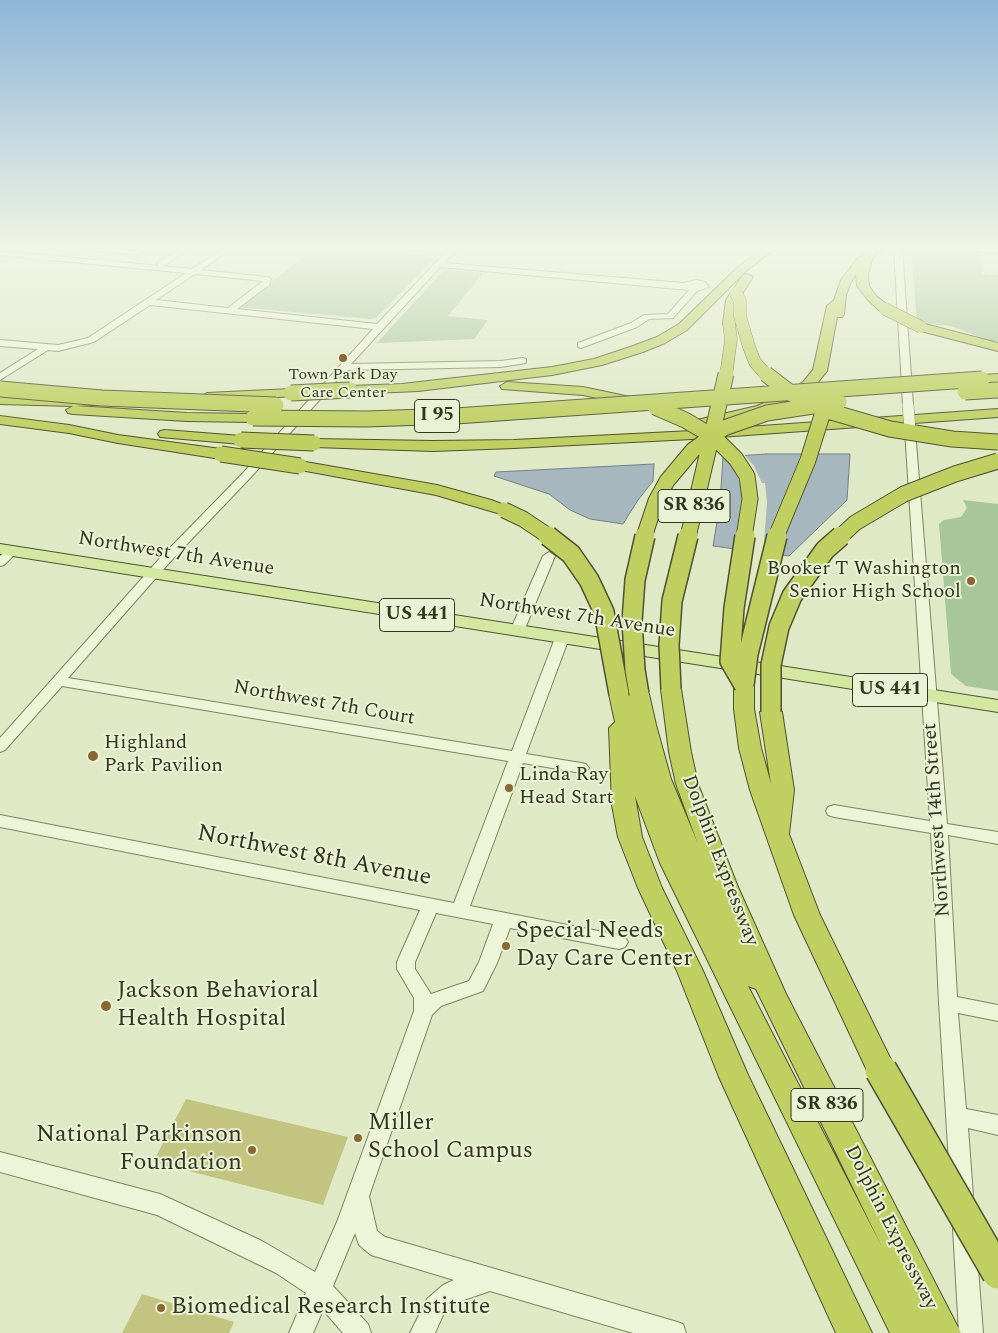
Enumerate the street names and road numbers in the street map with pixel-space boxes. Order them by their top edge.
road number: I 95 [414,400,460,432]
road number: SR 836 [658,490,730,522]
street label: Northwest 7th Avenue [76,528,276,582]
street label: Northwest 7th Avenue [477,590,677,644]
road number: US 441 [380,598,454,632]
road number: US 441 [852,674,928,706]
street label: Northwest 7th Court [231,676,417,732]
street label: Northwest 14th Street [919,722,957,918]
street label: Dolphin Expressway [675,772,763,950]
street label: Northwest 8th Avenue [194,820,434,894]
road number: SR 836 [791,1088,863,1122]
street label: Dolphin Expressway [838,1142,942,1314]

